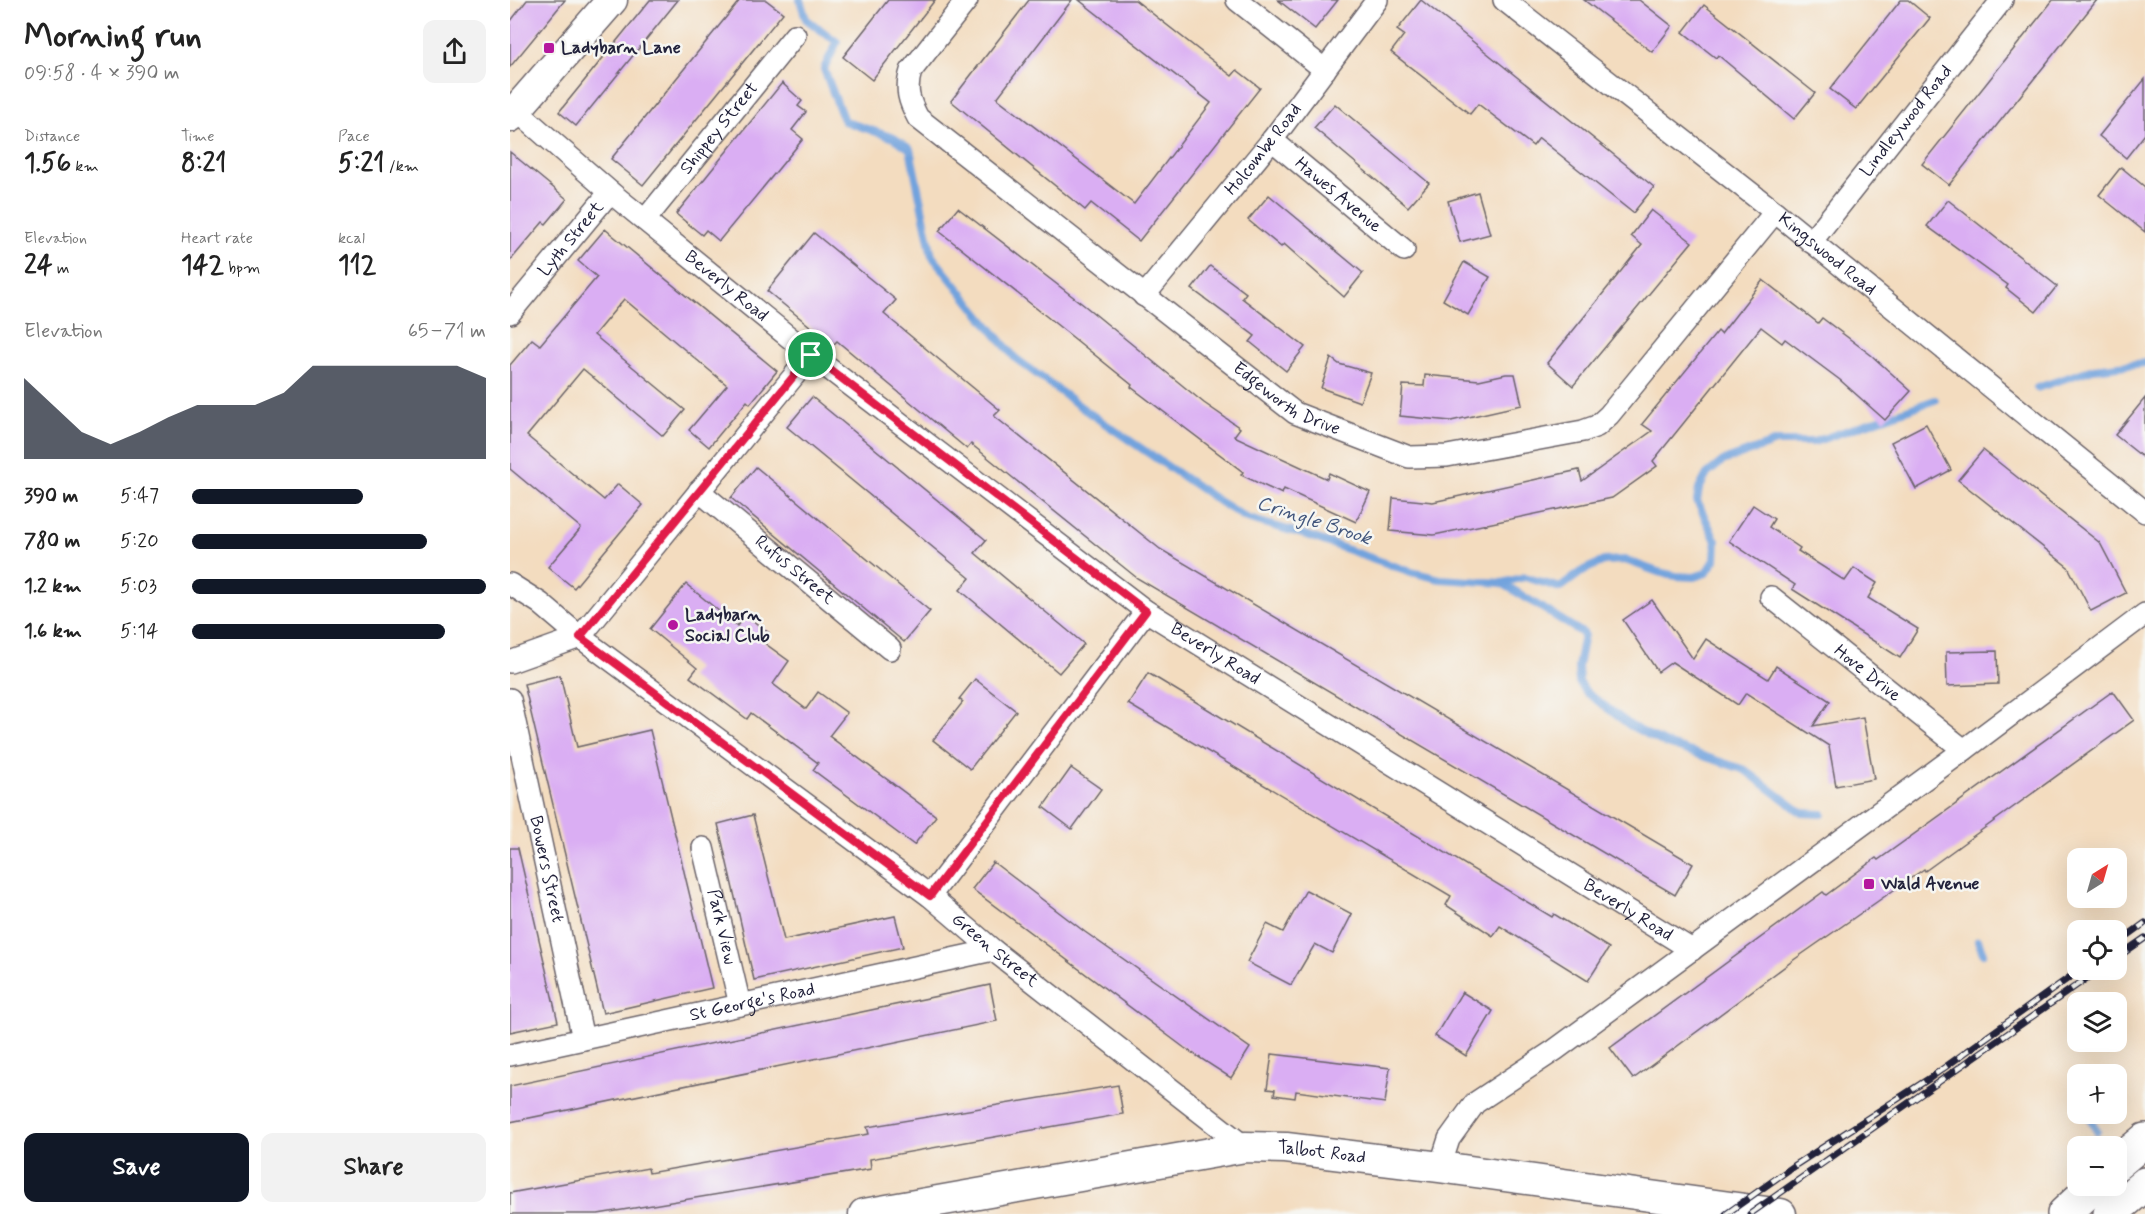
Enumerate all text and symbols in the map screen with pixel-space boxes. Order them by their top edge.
text: Morning run [24,15,202,59]
button: share [423,20,486,83]
place label: Ladybarn Lane [561,36,681,60]
marker: Ladybarn Lane [542,41,556,55]
text: 09:58 · 4 × 390 m [24,60,180,87]
street label: Lindleywood Road [1855,60,1958,182]
street label: Shippey Street [675,77,764,180]
street label: Holcombe Road [1219,99,1307,200]
text: Distance [24,126,80,147]
text: Time [181,126,215,147]
text: Pace [338,126,370,147]
text: 1.56 [24,147,71,181]
text: 8:21 [181,147,227,181]
text: 5:21 [338,147,384,181]
street label: Hawes Avenue [1290,152,1387,238]
text: km [71,156,99,177]
text: /km [384,156,419,177]
street label: Lyth Street [533,196,610,282]
street label: Kingswood Road [1773,207,1881,301]
text: Elevation [24,228,87,249]
text: Heart rate [181,228,253,249]
text: kcal [338,228,365,249]
street label: Beverly Road [679,245,773,327]
text: 24 [24,249,53,283]
text: 142 [181,249,224,283]
text: 112 [338,249,376,283]
text: m [53,258,70,279]
text: bpm [224,258,260,279]
text: Elevation [24,318,103,345]
text: 65–71 m [408,318,486,345]
pin [785,329,836,380]
icon: arrive [794,338,827,371]
street label: Edgeworth Drive [1228,357,1344,441]
text: 390 m [24,483,78,510]
text: 5:47 [120,483,159,510]
water label: Cringle Brook [1253,490,1377,553]
text: 780 m [24,528,80,555]
text: 5:20 [120,528,159,555]
street label: Rufus Street [750,530,840,610]
text: 1.2 km [24,573,81,600]
text: 5:03 [120,573,157,600]
place label: Ladybarn Social Club [685,603,770,648]
street label: Beverly Road [1166,617,1264,691]
text: 1.6 km [24,618,82,645]
text: 5:14 [120,618,158,645]
marker: Ladybarn Social Club [666,618,680,632]
street label: Hove Drive [1829,639,1906,708]
street label: Bowers Street [523,813,570,925]
north arrow [2067,848,2127,908]
map controls [2067,848,2127,1196]
place label: Wald Avenue [1880,872,1979,896]
street label: Beverly Road [1579,873,1677,947]
marker: Wald Avenue [1862,877,1876,891]
street label: Park View [701,887,742,967]
street label: Green Street [946,908,1044,993]
button: locate [2067,920,2127,980]
street label: St George's Road [688,977,817,1028]
button: layers [2067,992,2127,1052]
button: + [2067,1064,2127,1124]
button: Save [24,1133,249,1202]
button: Share [261,1133,486,1202]
street label: Talbot Road [1278,1136,1367,1170]
button: − [2067,1136,2127,1196]

